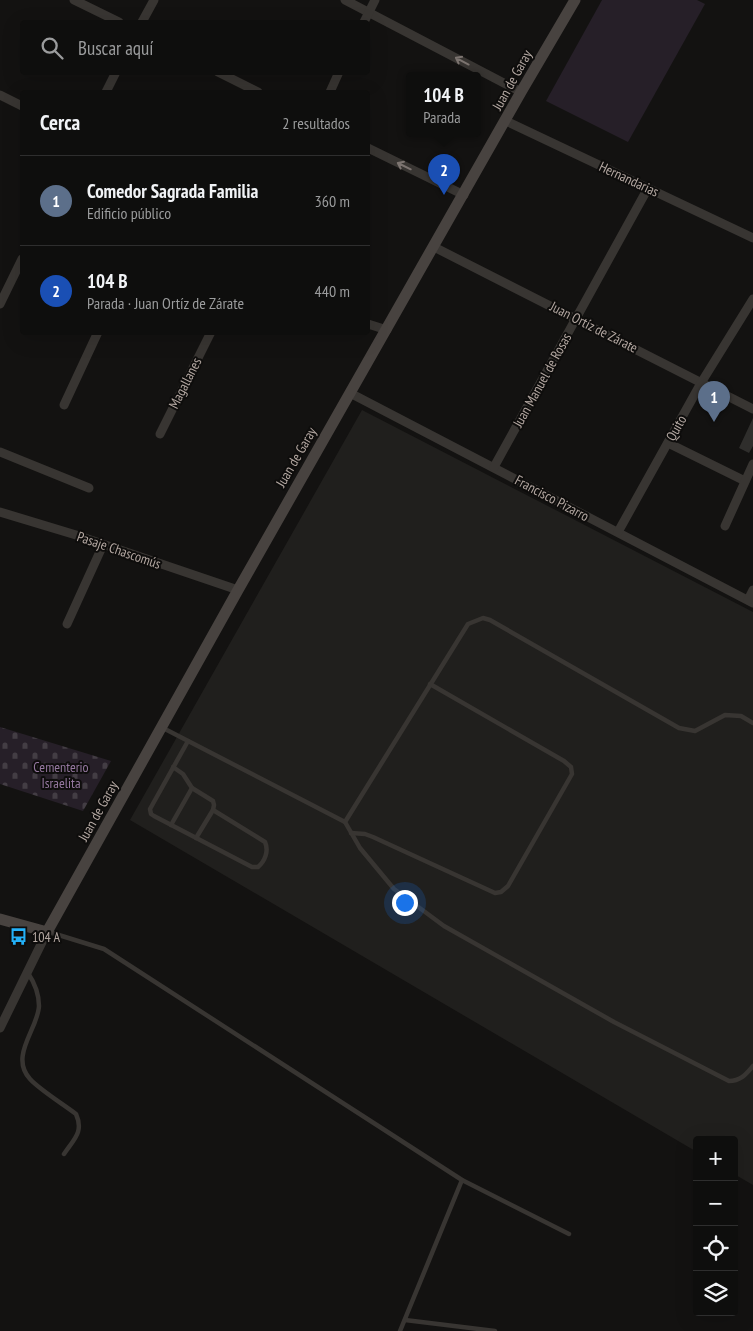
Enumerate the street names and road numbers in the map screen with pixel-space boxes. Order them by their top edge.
street label: Juan de Garay [488,46,536,114]
street label: Hernandarias [596,157,662,201]
street label: Juan Ortíz de Zárate [546,297,641,357]
street label: Juan Manuel de Rosas [508,329,575,431]
street label: Magallanes [165,354,206,412]
street label: Quito [662,412,690,444]
street label: Juan de Garay [271,423,321,491]
street label: Francisco Pizarro [512,471,592,525]
street label: Pasaje Chascomús [75,527,163,573]
street label: Juan de Garay [74,777,122,845]

